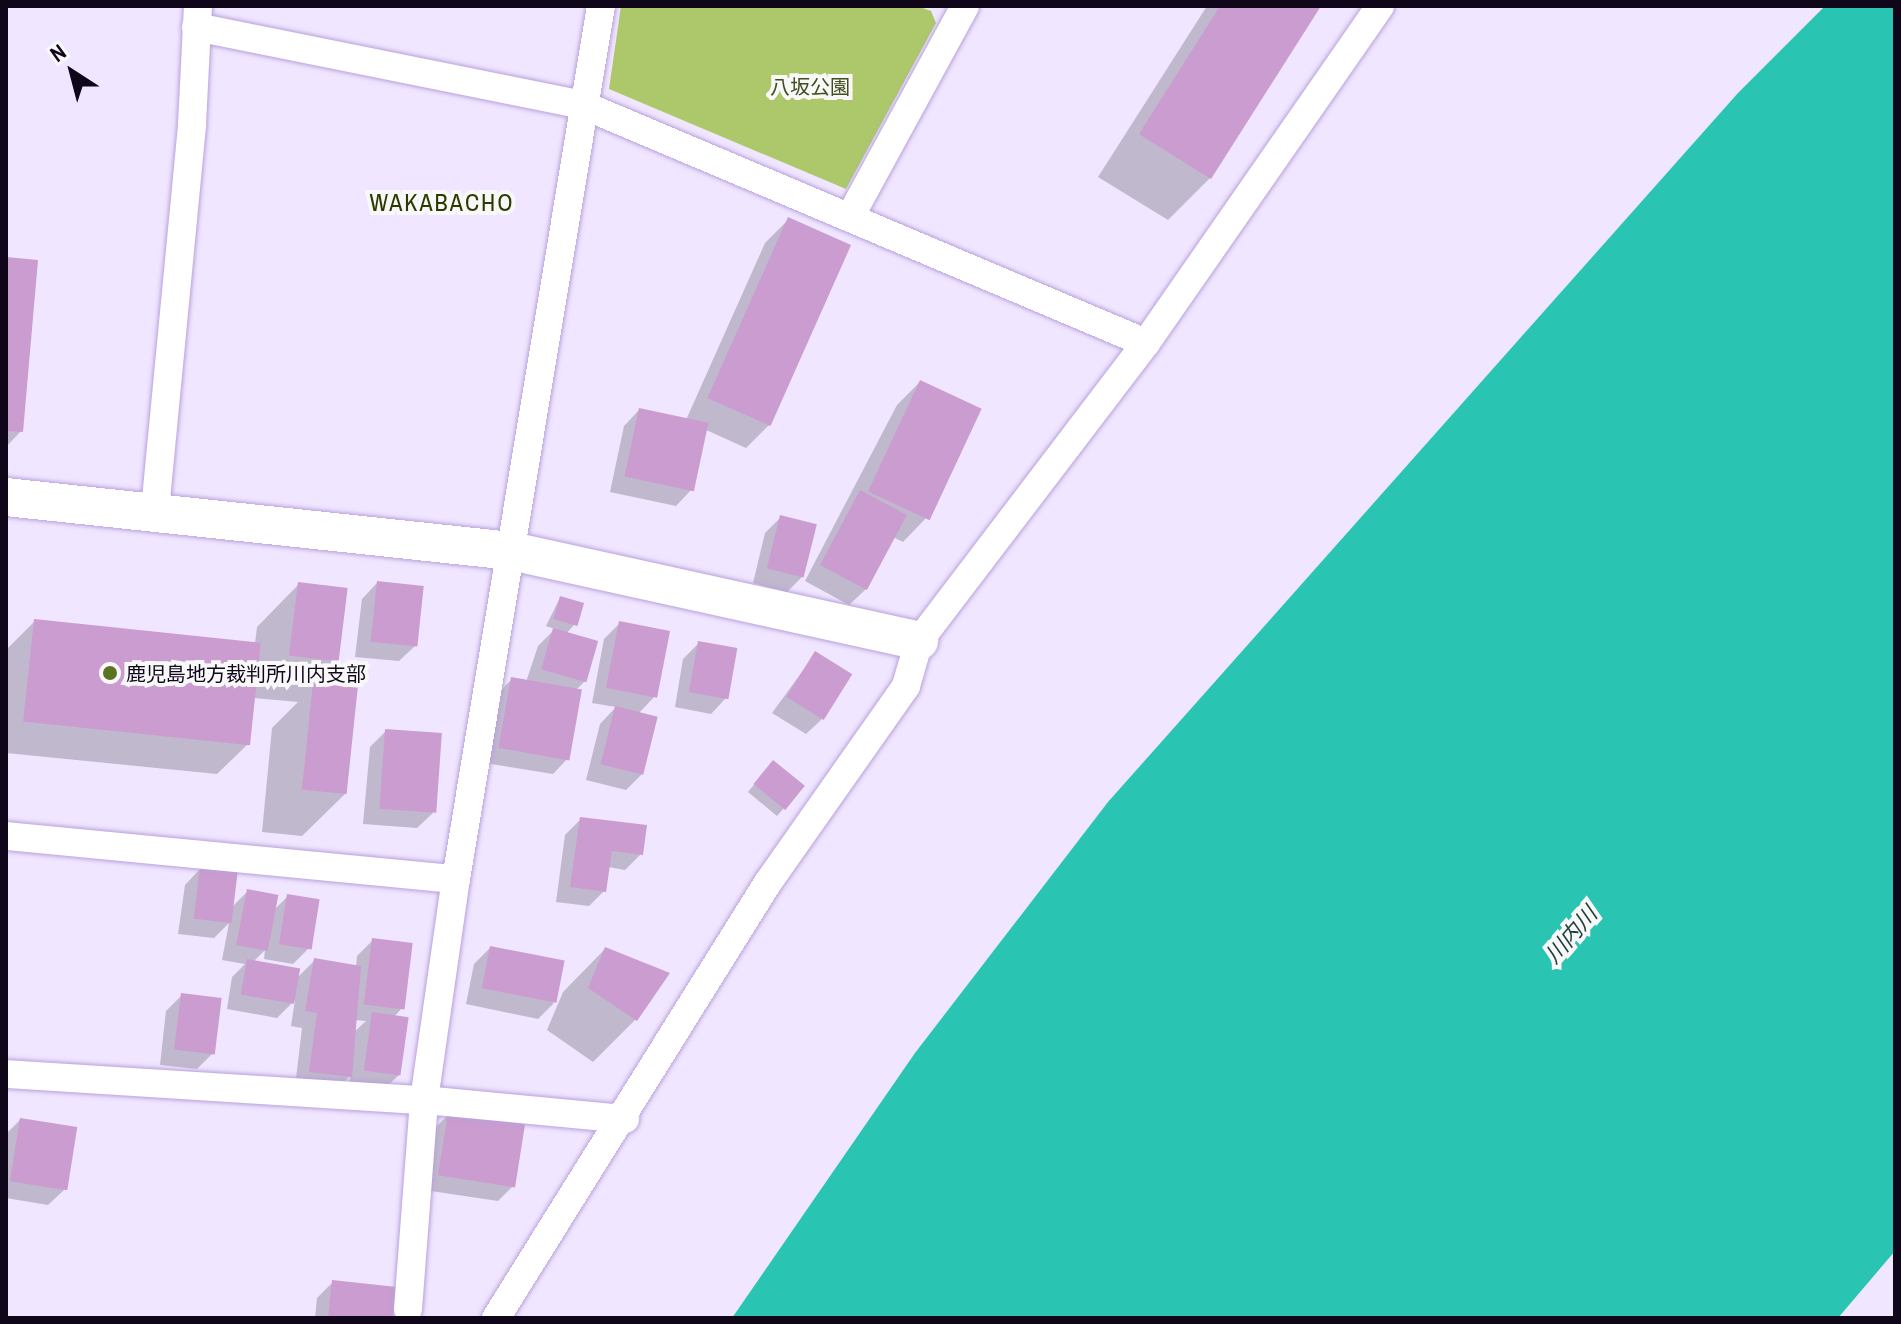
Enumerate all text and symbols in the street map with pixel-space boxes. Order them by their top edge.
north arrow [32,32,112,112]
text: N [44,37,72,69]
park label: 八坂公園 [770,74,850,98]
district label: WAKABACHO [369,189,515,217]
place label: 鹿児島地方裁判所川内支部 [126,661,366,685]
marker: 鹿児島地方裁判所川内支部 [101,664,119,682]
water label: 川内川 [1539,901,1603,969]

